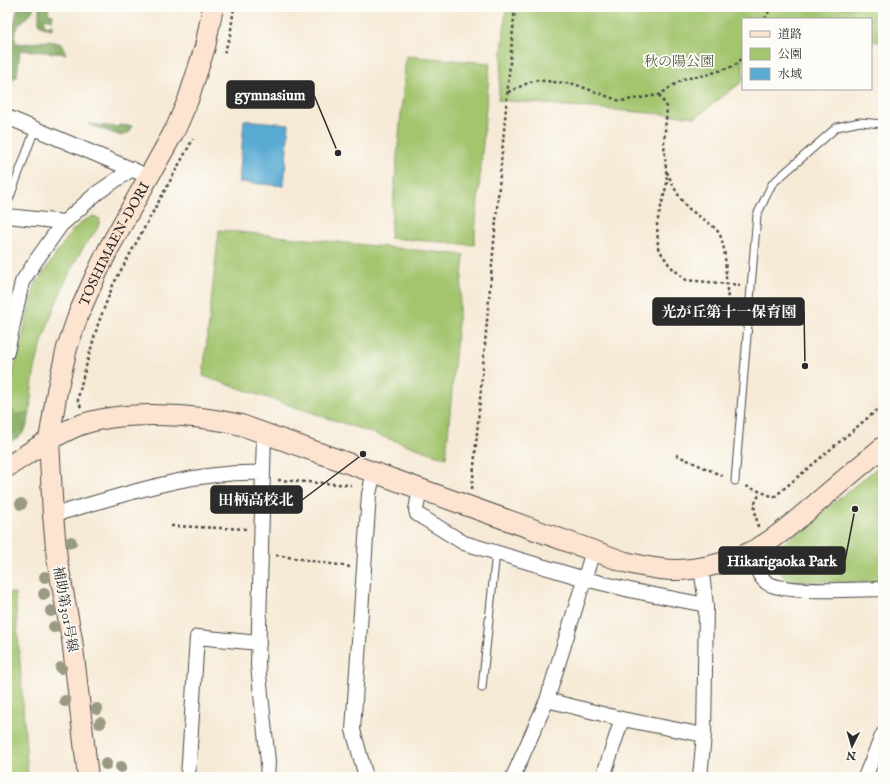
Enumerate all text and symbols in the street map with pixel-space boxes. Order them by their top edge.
legend [742,18,872,90]
text: 道路 [778,27,802,42]
text: 公園 [778,47,802,62]
park label: 秋の陽公園 [644,53,714,71]
text: 水域 [778,67,802,82]
callout: gymnasium [227,81,314,108]
text: gymnasium [235,86,306,105]
street label: TOSHIMAEN-DORI [75,179,154,309]
callout: 光が丘第十一保育園 [653,298,804,325]
text: 光が丘第十一保育園 [661,303,797,322]
callout: 田柄高校北 [211,486,302,513]
text: 田柄高校北 [218,491,294,510]
callout: Hikarigaoka Park [719,547,845,574]
text: Hikarigaoka Park [727,552,838,571]
street label: 補助第301号線 [49,565,81,654]
north arrow [832,726,872,766]
text: N [845,748,858,762]

